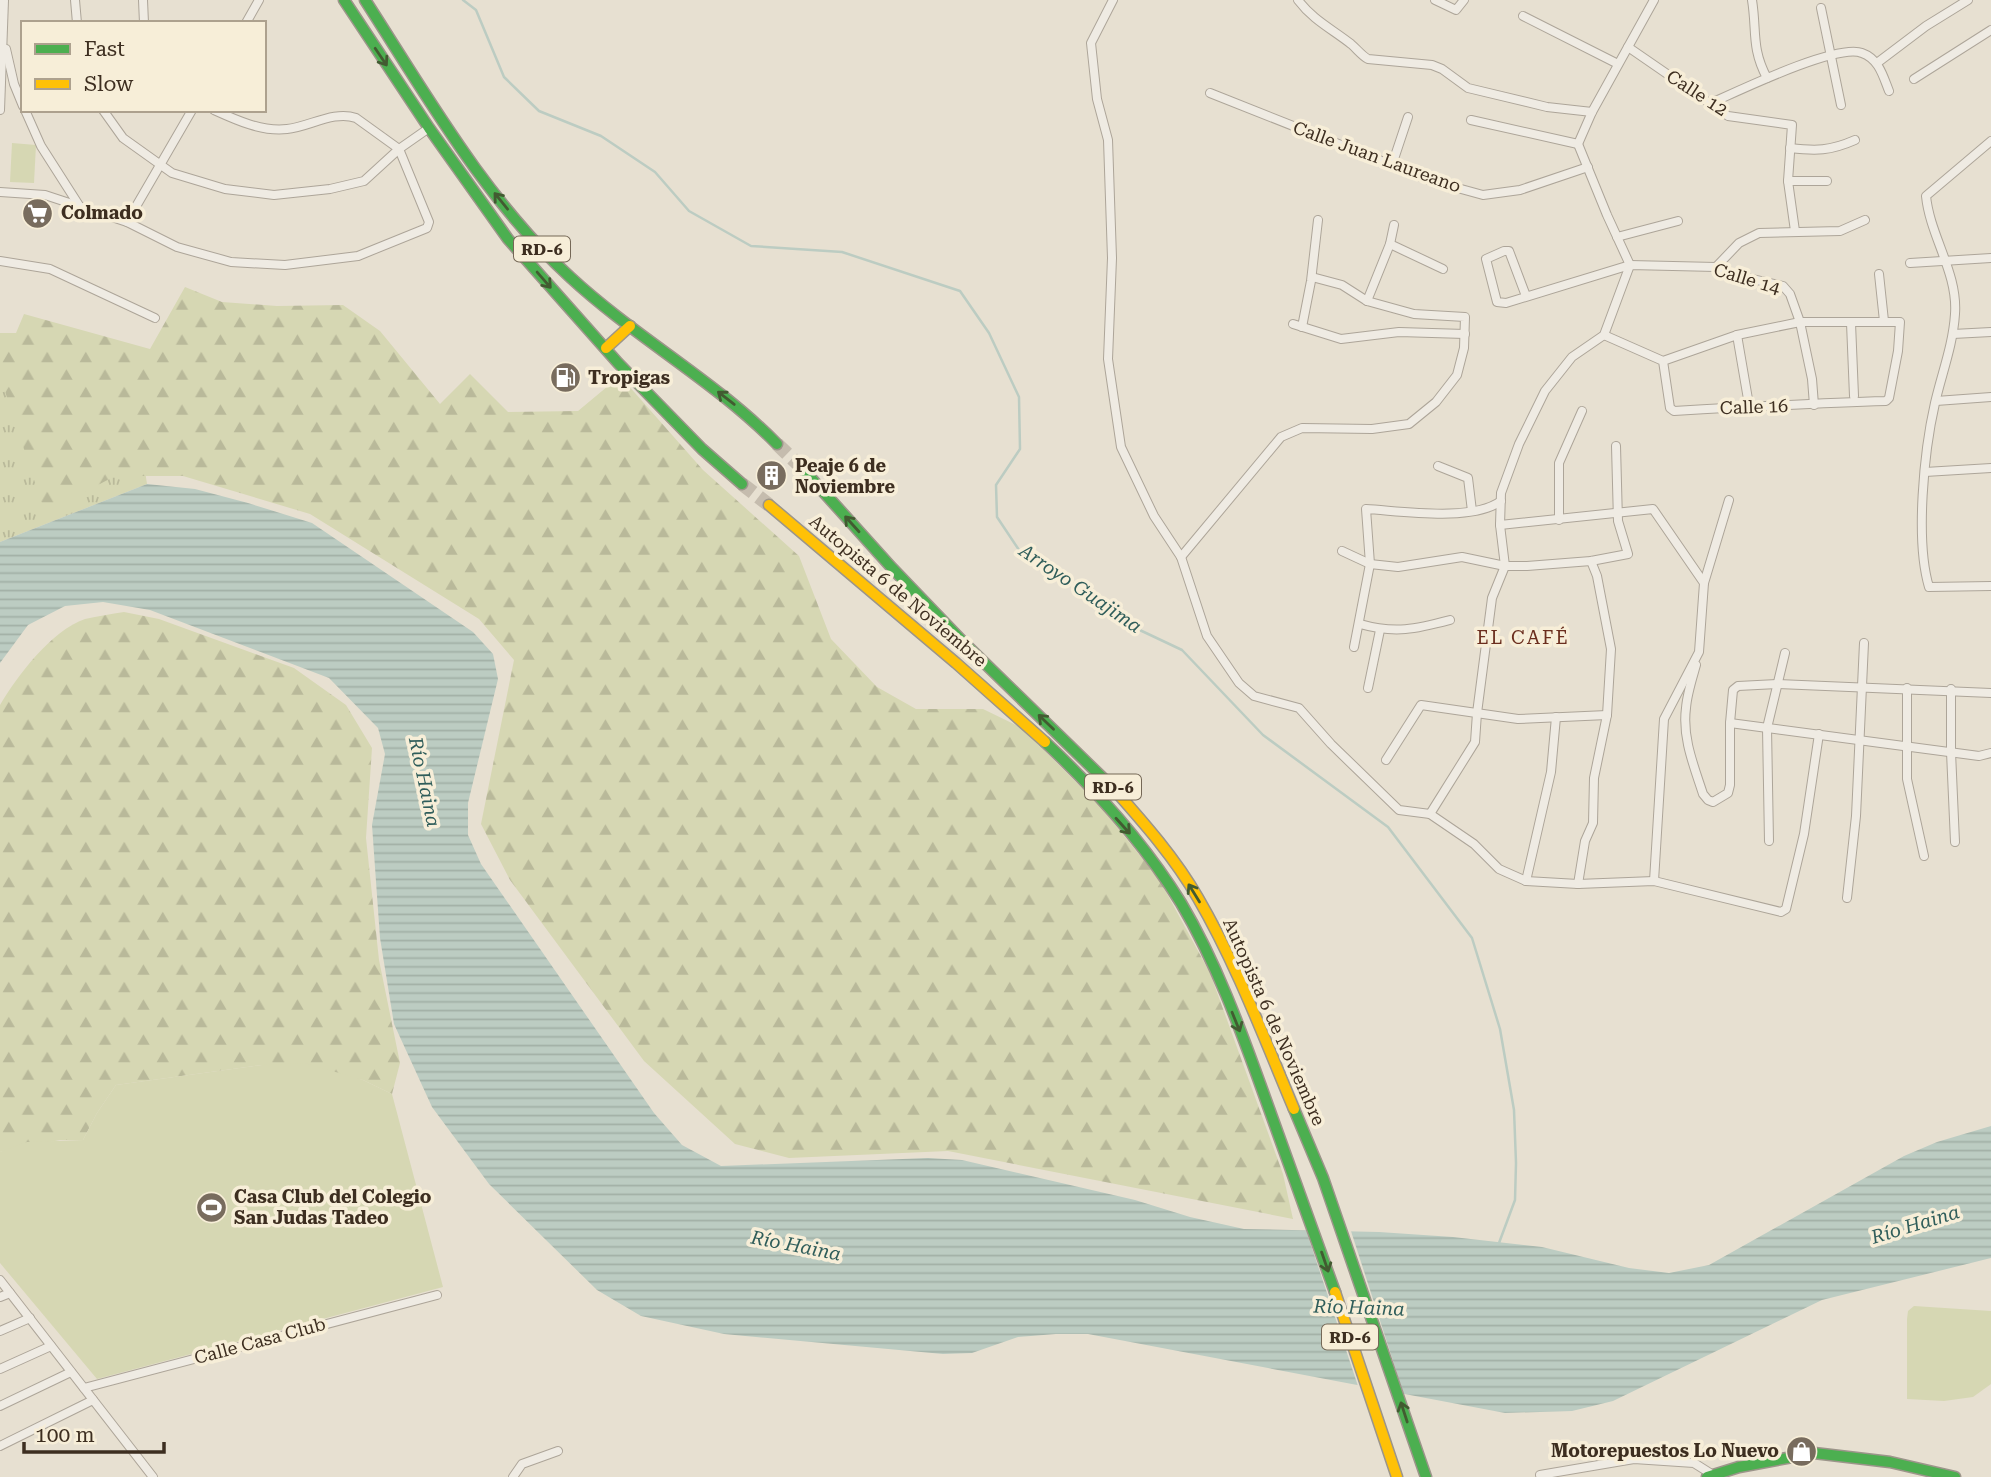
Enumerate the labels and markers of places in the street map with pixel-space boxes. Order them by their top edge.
supermarket icon: Colmado [21,196,55,230]
place label: Colmado [61,202,143,223]
fuel station icon: Tropigas [548,361,582,395]
place label: Tropigas [588,367,670,388]
place label: Peaje 6 de Noviembre [795,455,895,497]
building icon: Peaje 6 de Noviembre [755,459,789,493]
place label: Casa Club del Colegio San Judas Tadeo [234,1186,432,1228]
sports icon: Casa Club del Colegio San Judas Tadeo [194,1190,228,1224]
shop icon: Motorepuestos Lo Nuevo [1785,1434,1819,1468]
place label: Motorepuestos Lo Nuevo [1551,1440,1779,1461]

